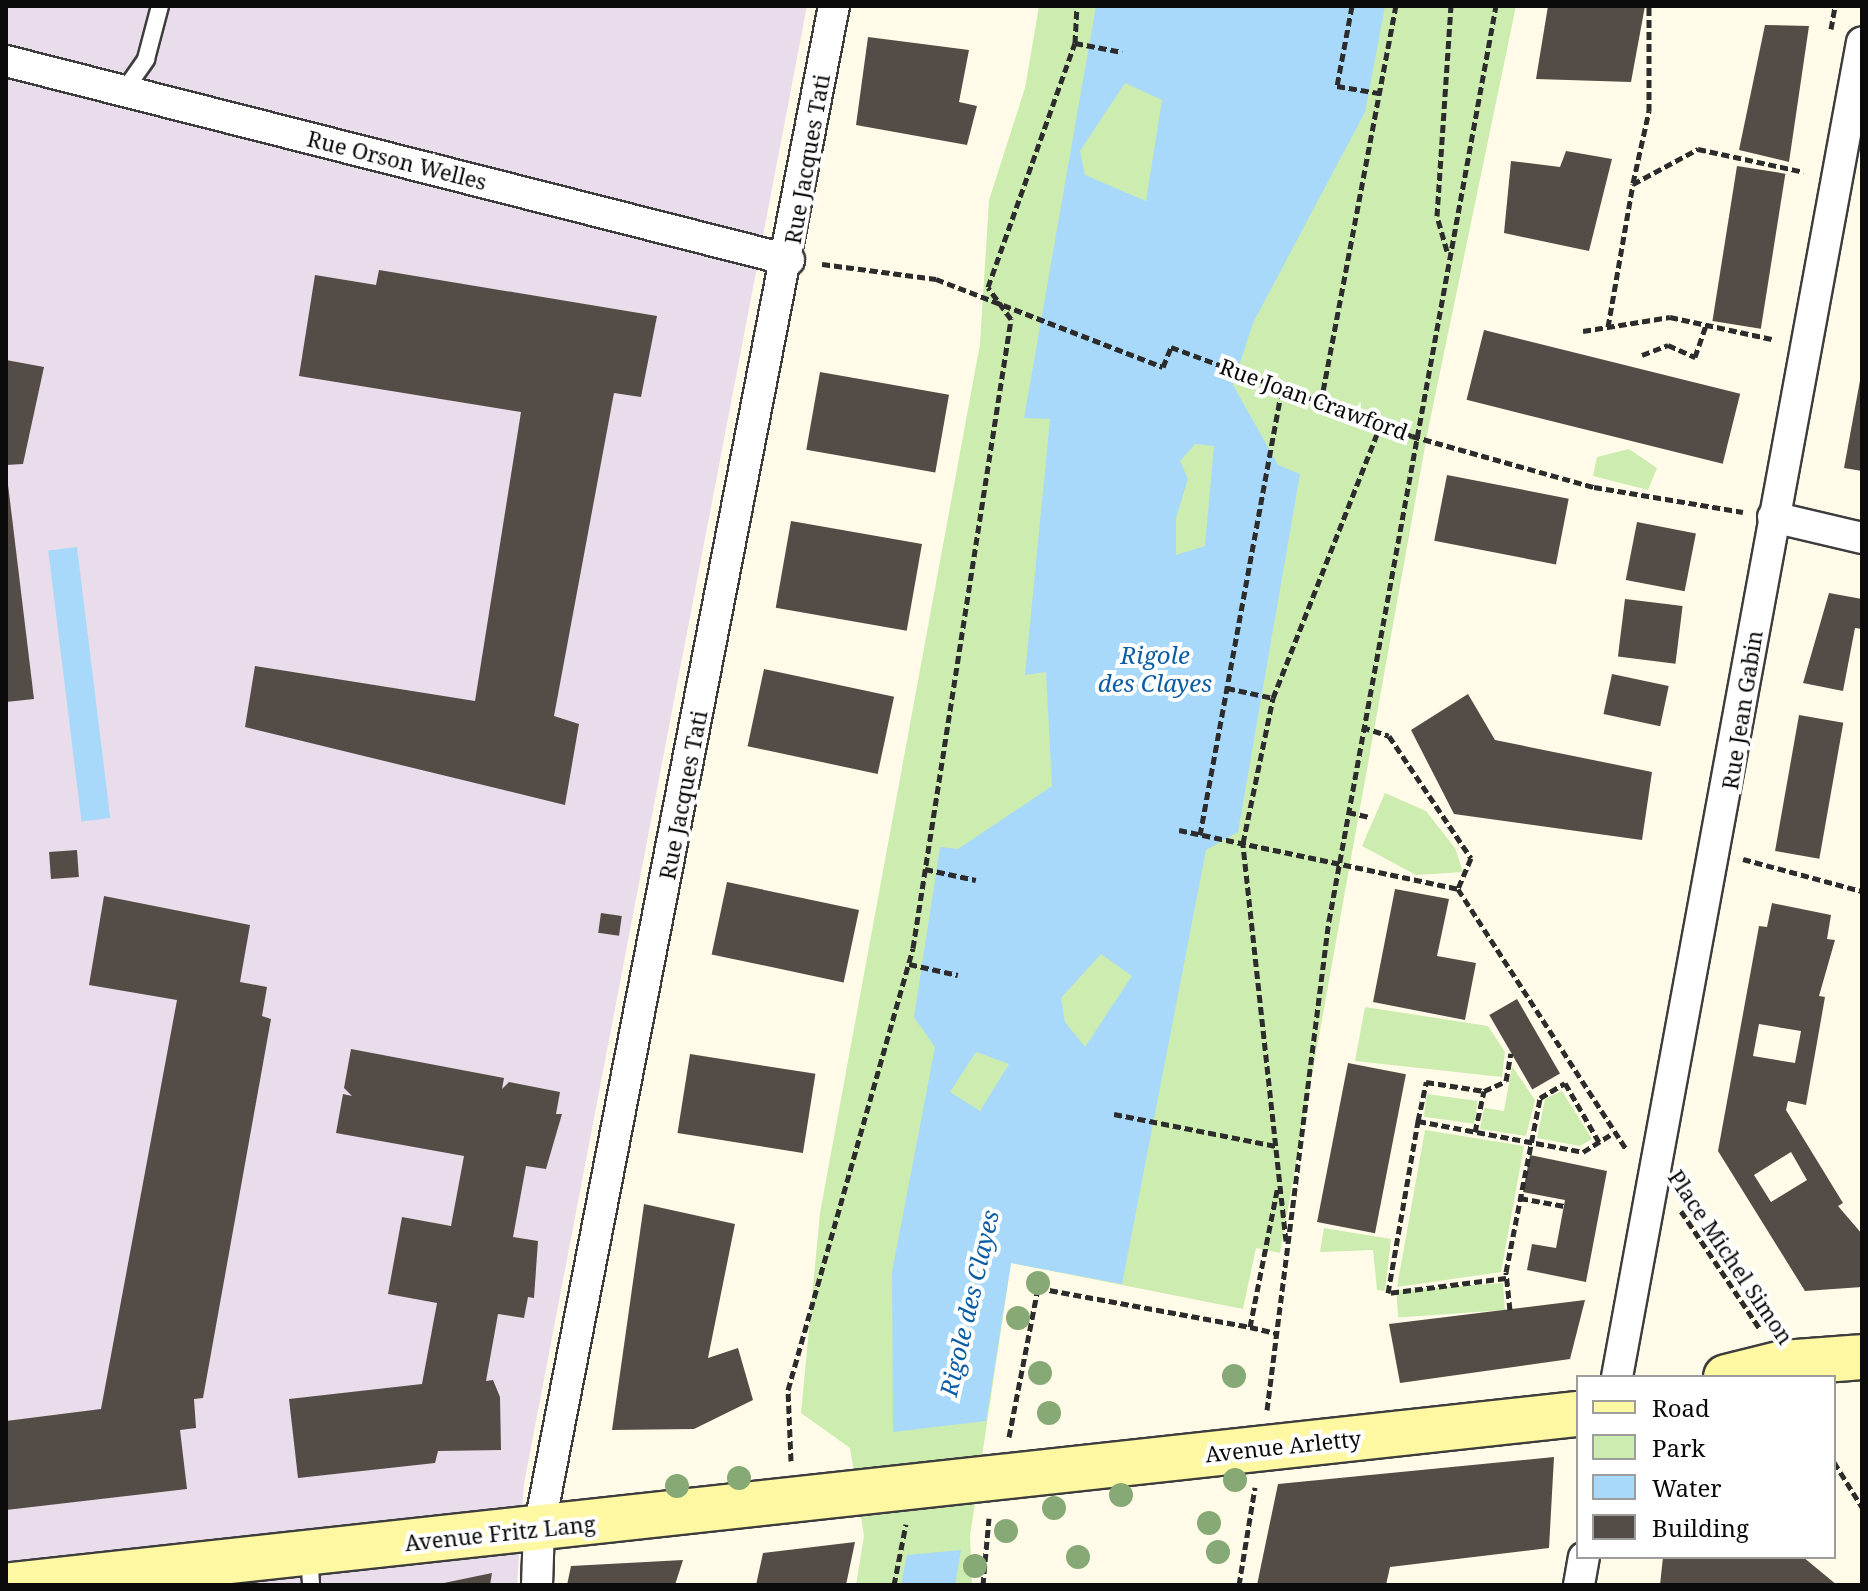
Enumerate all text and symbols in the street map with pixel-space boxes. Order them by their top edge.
street label: Rue Jacques Tati [779,72,835,246]
street label: Rue Orson Welles [305,125,489,195]
street label: Rue Joan Crawford [1216,353,1412,445]
street label: Rue Jean Gabin [1716,629,1768,791]
water label: Rigole des Clayes [1098,641,1212,697]
street label: Rue Jacques Tati [654,708,712,882]
street label: Place Michel Simon [1663,1165,1799,1349]
water label: Rigole des Clayes [934,1207,1004,1399]
legend [1576,1375,1836,1559]
text: Road [1652,1391,1710,1424]
street label: Avenue Arletty [1204,1425,1362,1467]
text: Park [1652,1431,1705,1464]
text: Water [1652,1471,1722,1504]
street label: Avenue Fritz Lang [403,1510,597,1556]
text: Building [1652,1511,1749,1544]

